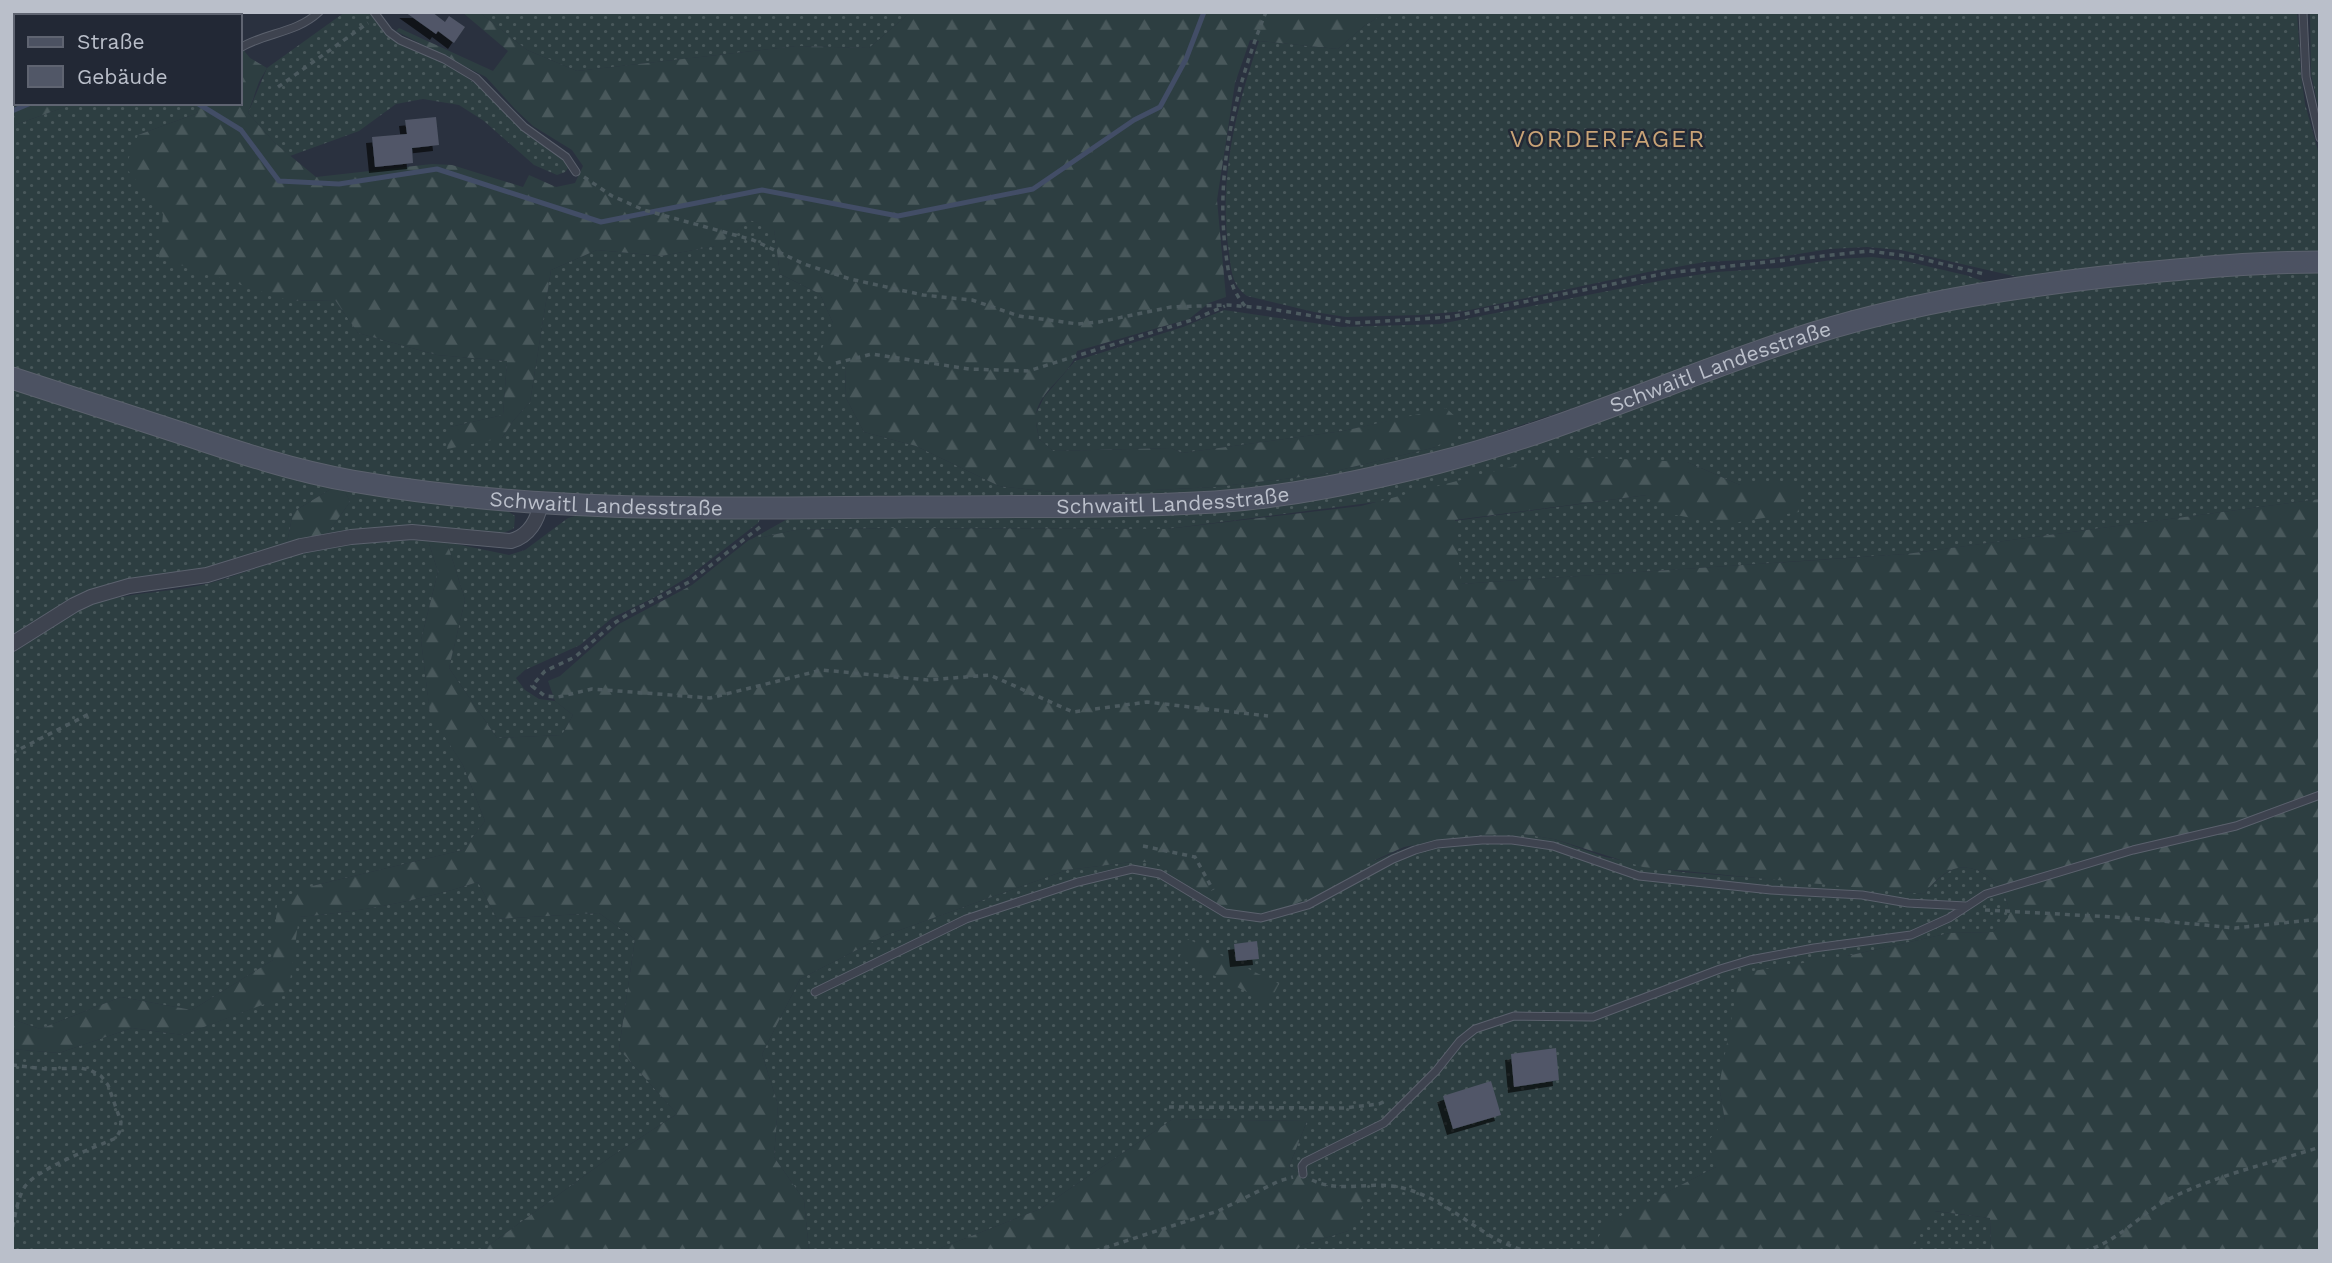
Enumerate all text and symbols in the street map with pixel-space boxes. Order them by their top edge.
legend [14,14,242,105]
text: Straße [77,29,145,54]
text: Gebäude [77,64,168,89]
district label: VORDERFAGER [1510,125,1706,153]
street label: Schwaitl Landesstraße [1606,316,1834,418]
street label: Schwaitl Landesstraße [1056,481,1291,518]
street label: Schwaitl Landesstraße [488,486,723,520]

